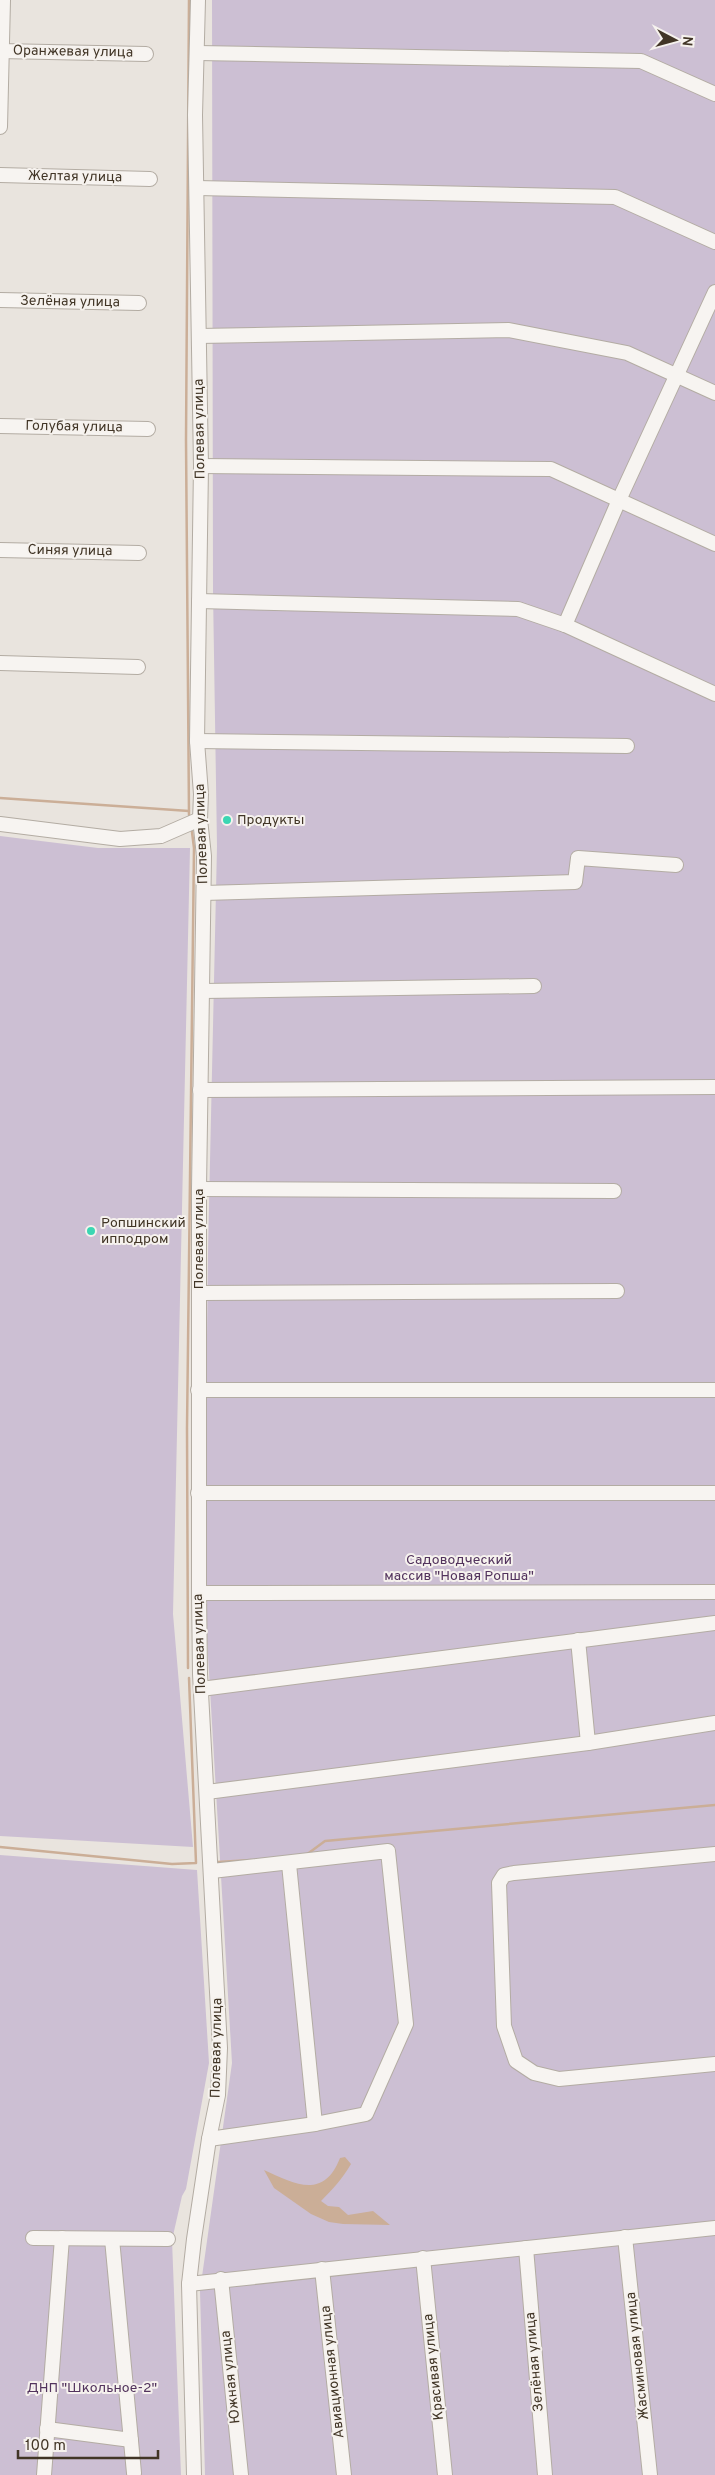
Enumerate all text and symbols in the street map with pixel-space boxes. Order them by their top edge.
north arrow [650,15,700,65]
text: N [677,35,695,47]
street label: Оранжевая улица [13,42,133,62]
street label: Желтая улица [28,168,122,186]
street label: Зелёная улица [20,293,120,311]
street label: Полевая улица [191,379,209,479]
street label: Голубая улица [25,418,123,436]
street label: Синяя улица [27,542,113,560]
street label: Полевая улица [192,783,212,885]
place label: Продукты [237,812,304,829]
marker: Продукты [221,814,233,826]
street label: Полевая улица [191,1189,208,1289]
place label: Ропшинский ипподром [101,1215,186,1248]
marker: Ропшинский ипподром [85,1225,97,1237]
park label: Садоводческий массив "Новая Ропша" [384,1552,534,1585]
street label: Полевая улица [190,1593,210,1695]
street label: Полевая улица [208,1998,226,2098]
street label: Жасминовая улица [623,2291,653,2421]
street label: Авиационная улица [318,2305,348,2439]
street label: Зелёная улица [522,2311,548,2413]
street label: Красивая улица [420,2313,448,2421]
street label: Южная улица [218,2330,244,2424]
park label: ДНП "Школьное-2" [27,2380,157,2397]
scale bar [18,2428,158,2460]
text: 100 m [25,2437,66,2456]

